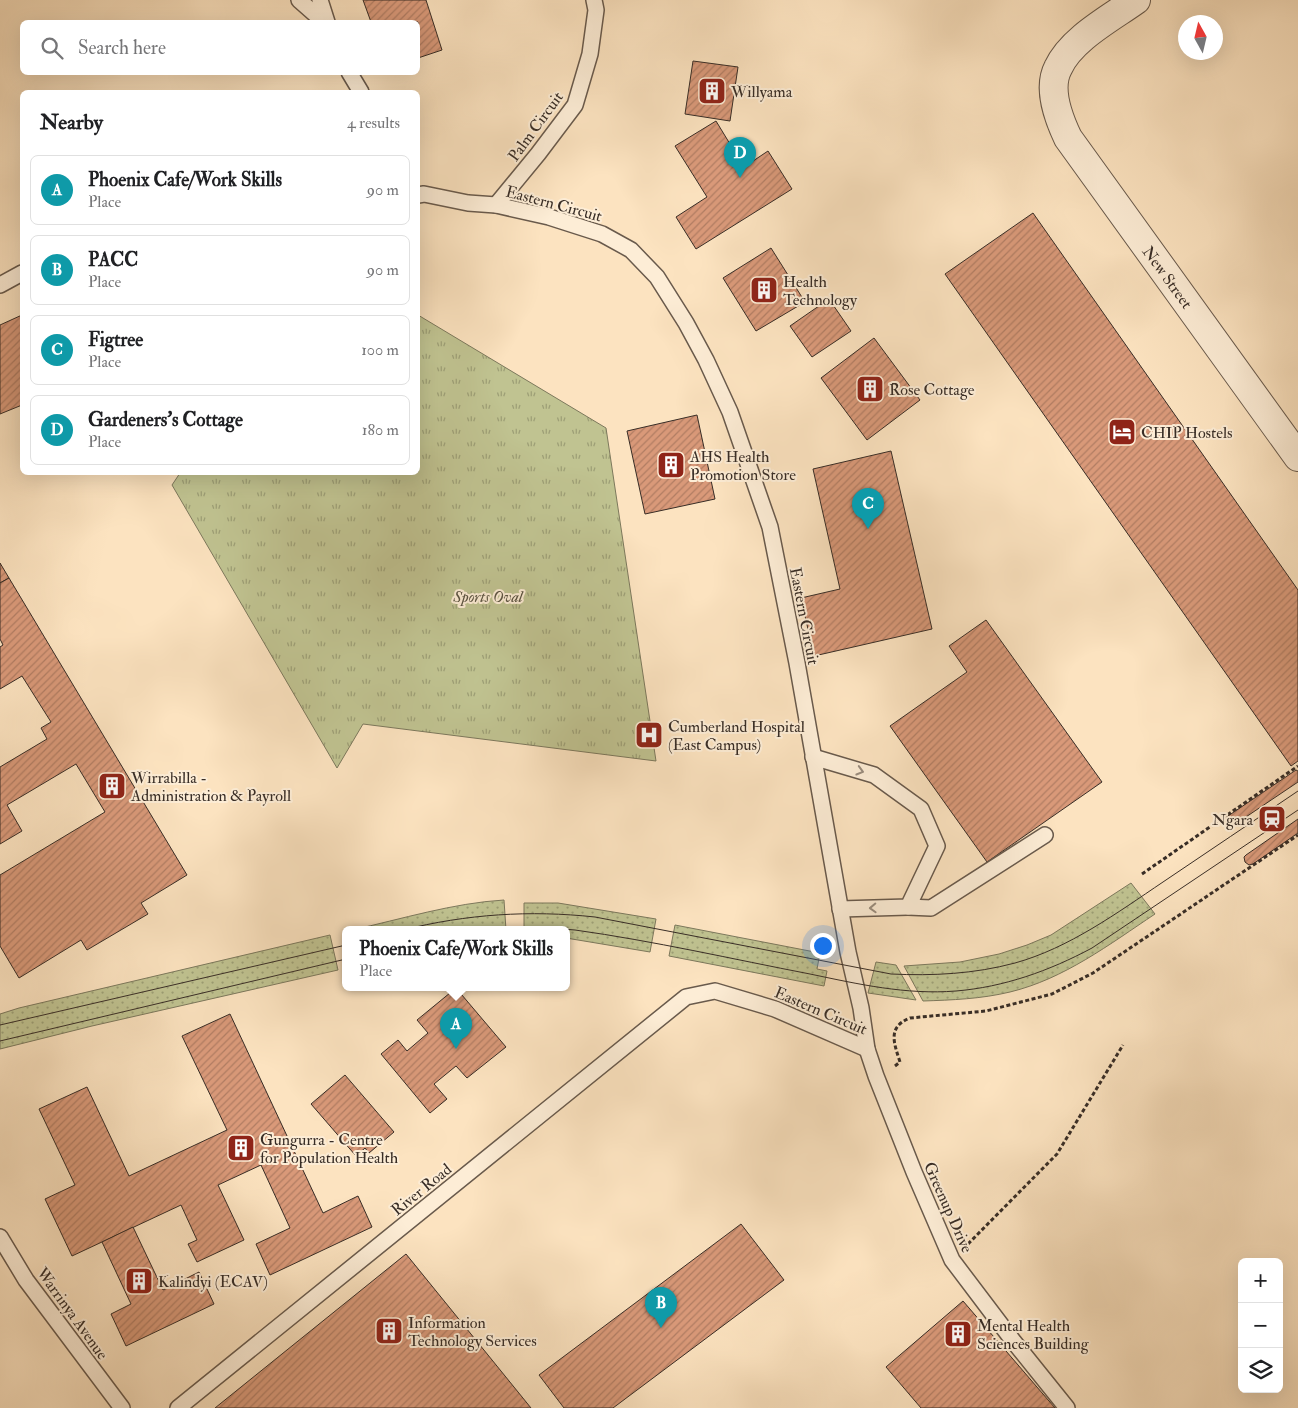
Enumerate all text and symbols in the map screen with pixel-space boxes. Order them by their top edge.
north arrow [1178,15,1223,60]
search box [20,20,420,75]
icon: search [38,34,66,62]
text: Search here [78,36,166,60]
building icon: Willyama [697,76,727,106]
place label: Willyama [730,82,793,102]
street label: Palm Circuit [504,88,568,165]
text: Nearby [40,109,103,136]
text: 4 results [347,113,400,133]
pin: D [724,137,756,178]
text: Phoenix Cafe/Work Skills [88,168,282,192]
text: A [52,180,62,200]
text: 90 m [367,180,399,200]
street label: Eastern Circuit [503,182,604,226]
text: Place [88,192,121,212]
street label: New Street [1138,242,1197,313]
text: PACC [88,248,138,272]
text: B [52,260,62,280]
text: 90 m [367,260,399,280]
text: Place [88,272,121,292]
place label: Health Technology [783,272,858,310]
building icon: Health Technology [749,275,779,305]
text: Figtree [88,328,143,352]
text: C [51,340,63,360]
text: 100 m [361,340,399,360]
text: Place [88,352,121,372]
building icon: Rose Cottage [855,374,885,404]
place label: Rose Cottage [889,380,975,400]
text: Gardeners's Cottage [88,408,243,432]
hotel icon: CHIP Hostels [1107,417,1137,447]
text: D [50,420,64,440]
text: 180 m [362,420,399,440]
place label: CHIP Hostels [1141,423,1233,443]
text: Place [88,432,121,452]
place label: AHS Health Promotion Store [689,447,796,485]
building icon: AHS Health Promotion Store [656,450,686,480]
pin: C [852,488,884,529]
street label: Eastern Circuit [785,566,823,667]
park label: Sports Oval [452,587,524,607]
place label: Cumberland Hospital (East Campus) [668,717,805,756]
hospital icon: Cumberland Hospital (East Campus) [634,720,664,750]
one-way arrow [856,765,864,775]
place label: Wirrabilla - Administration & Payroll [130,768,291,806]
building icon: Wirrabilla - Administration & Payroll [97,771,127,801]
station icon: Ngara [1257,804,1287,834]
place label: Ngara [1212,810,1253,830]
one-way arrow [869,903,877,913]
popup [342,926,570,991]
your location [810,933,836,959]
text: Phoenix Cafe/Work Skills [359,937,553,961]
text: Place [359,961,392,981]
street label: Eastern Circuit [771,982,870,1039]
pin: A [440,1008,472,1049]
place label: Gungurra - Centre for Population Health [260,1130,399,1169]
building icon: Gungurra - Centre for Population Health [226,1133,256,1163]
street label: River Road [387,1159,456,1220]
street label: Greenup Drive [918,1159,977,1257]
map controls [1238,1258,1283,1393]
button: + [1238,1258,1283,1303]
street label: Warrinya Avenue [31,1263,112,1364]
building icon: Kalindyi (ECAV) [124,1266,154,1296]
place label: Kalindyi (ECAV) [158,1272,268,1292]
pin: B [645,1287,677,1328]
button: − [1238,1303,1283,1348]
place label: Information Technology Services [408,1313,537,1351]
building icon: Information Technology Services [374,1316,404,1346]
place label: Mental Health Sciences Building [977,1316,1090,1354]
building icon: Mental Health Sciences Building [943,1319,973,1349]
button: layers [1238,1348,1283,1393]

